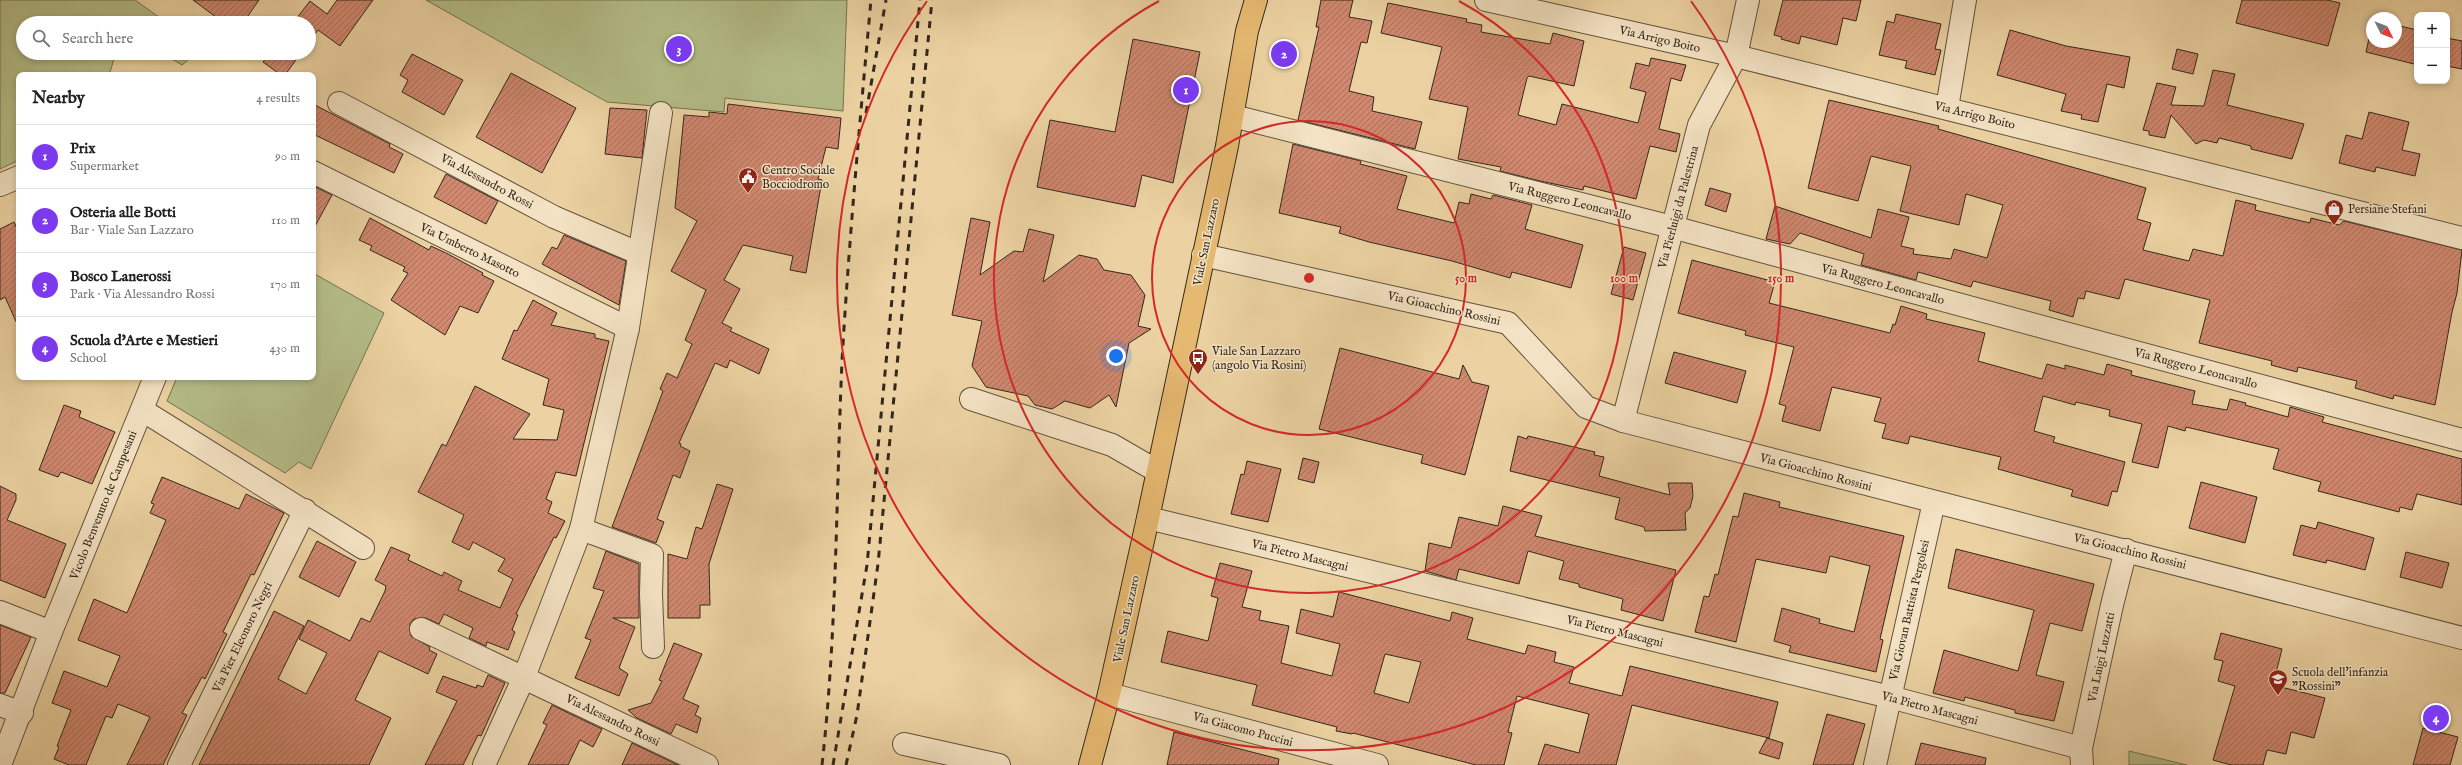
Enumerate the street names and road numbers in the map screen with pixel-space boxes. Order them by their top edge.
street label: Via Arrigo Boito [1617,23,1702,56]
street label: Via Arrigo Boito [1932,98,2017,133]
street label: Via Pierluigi da Palestrina [1655,143,1702,271]
street label: Via Alessandro Rossi [437,150,536,212]
street label: Via Ruggero Leoncavallo [1506,179,1634,224]
street label: Viale San Lazzaro [1190,197,1223,288]
street label: Via Umberto Masotto [416,219,523,281]
street label: Via Ruggero Leoncavallo [1819,261,1947,308]
street label: Via Gioacchino Rossini [1385,288,1502,329]
street label: Via Ruggero Leoncavallo [2132,345,2260,392]
street label: Vicolo Benvenuto de Campesani [66,428,141,583]
street label: Via Gioacchino Rossini [1757,450,1874,495]
street label: Via Gioacchino Rossini [2071,530,2188,573]
street label: Via Pietro Mascagni [1249,536,1350,575]
street label: Via Giovan Battista Pergolesi [1886,538,1933,683]
street label: Viale San Lazzaro [1110,574,1143,665]
street label: Via Pier Eleonoro Negri [209,580,276,696]
street label: Via Luigi Luzzatti [2084,611,2118,704]
street label: Via Pietro Mascagni [1564,612,1665,651]
street label: Via Pietro Mascagni [1879,688,1980,729]
street label: Via Alessandro Rossi [562,691,662,750]
street label: Via Giacomo Puccini [1190,709,1295,750]

